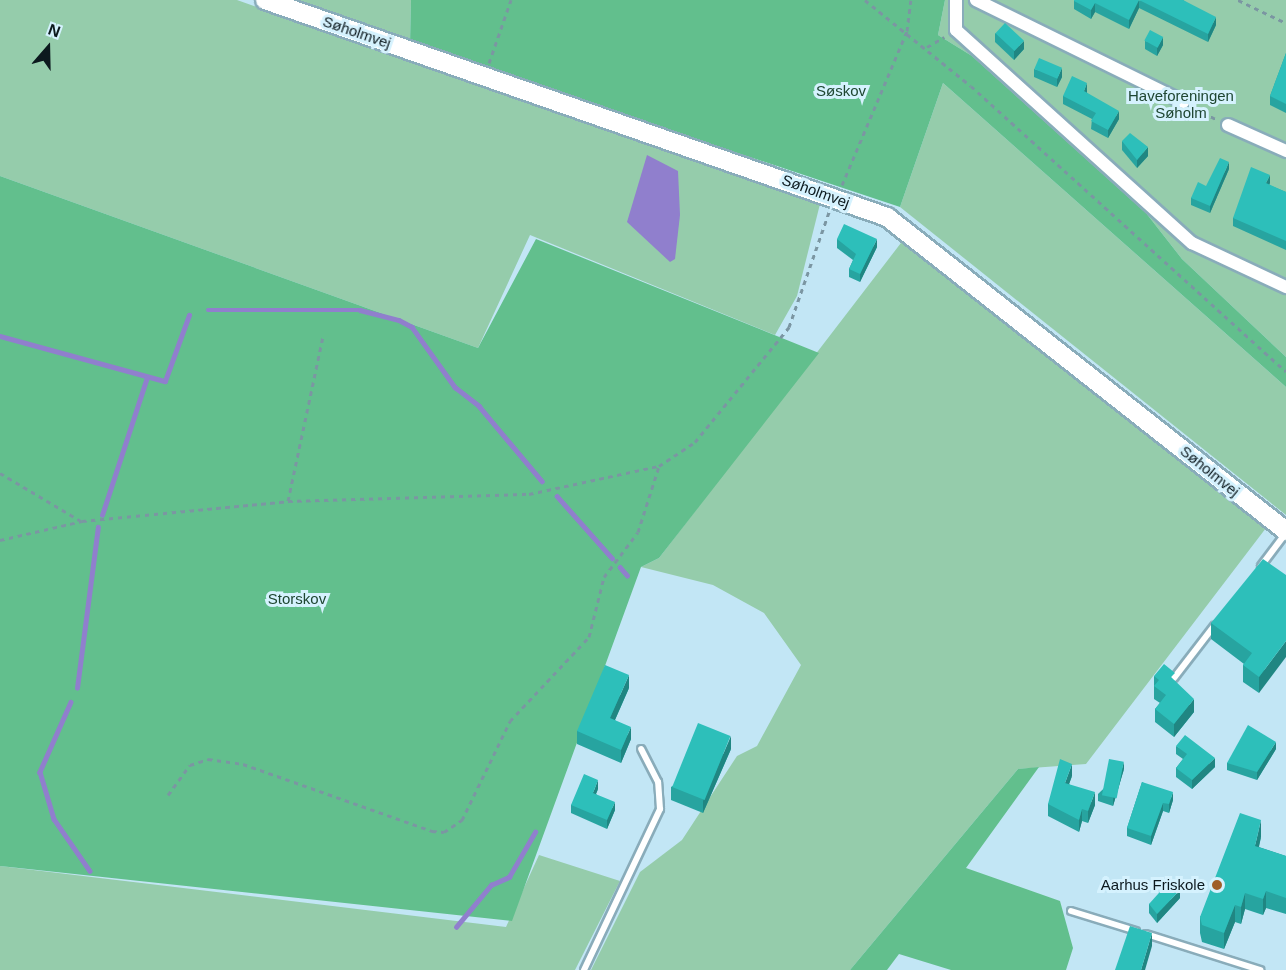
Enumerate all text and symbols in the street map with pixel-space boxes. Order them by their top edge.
street label: Søholmvej [321,12,393,52]
north arrow [18,18,78,78]
text: N [46,21,63,41]
park label: Søskov [816,82,866,100]
park label: Haveforeningen Søholm [1128,86,1234,121]
street label: Søholmvej [780,170,852,212]
street label: Søholmvej [1177,442,1243,500]
park label: Storskov [268,590,326,608]
place label: Aarhus Friskole [1101,876,1205,894]
marker: Aarhus Friskole [1210,878,1224,892]

